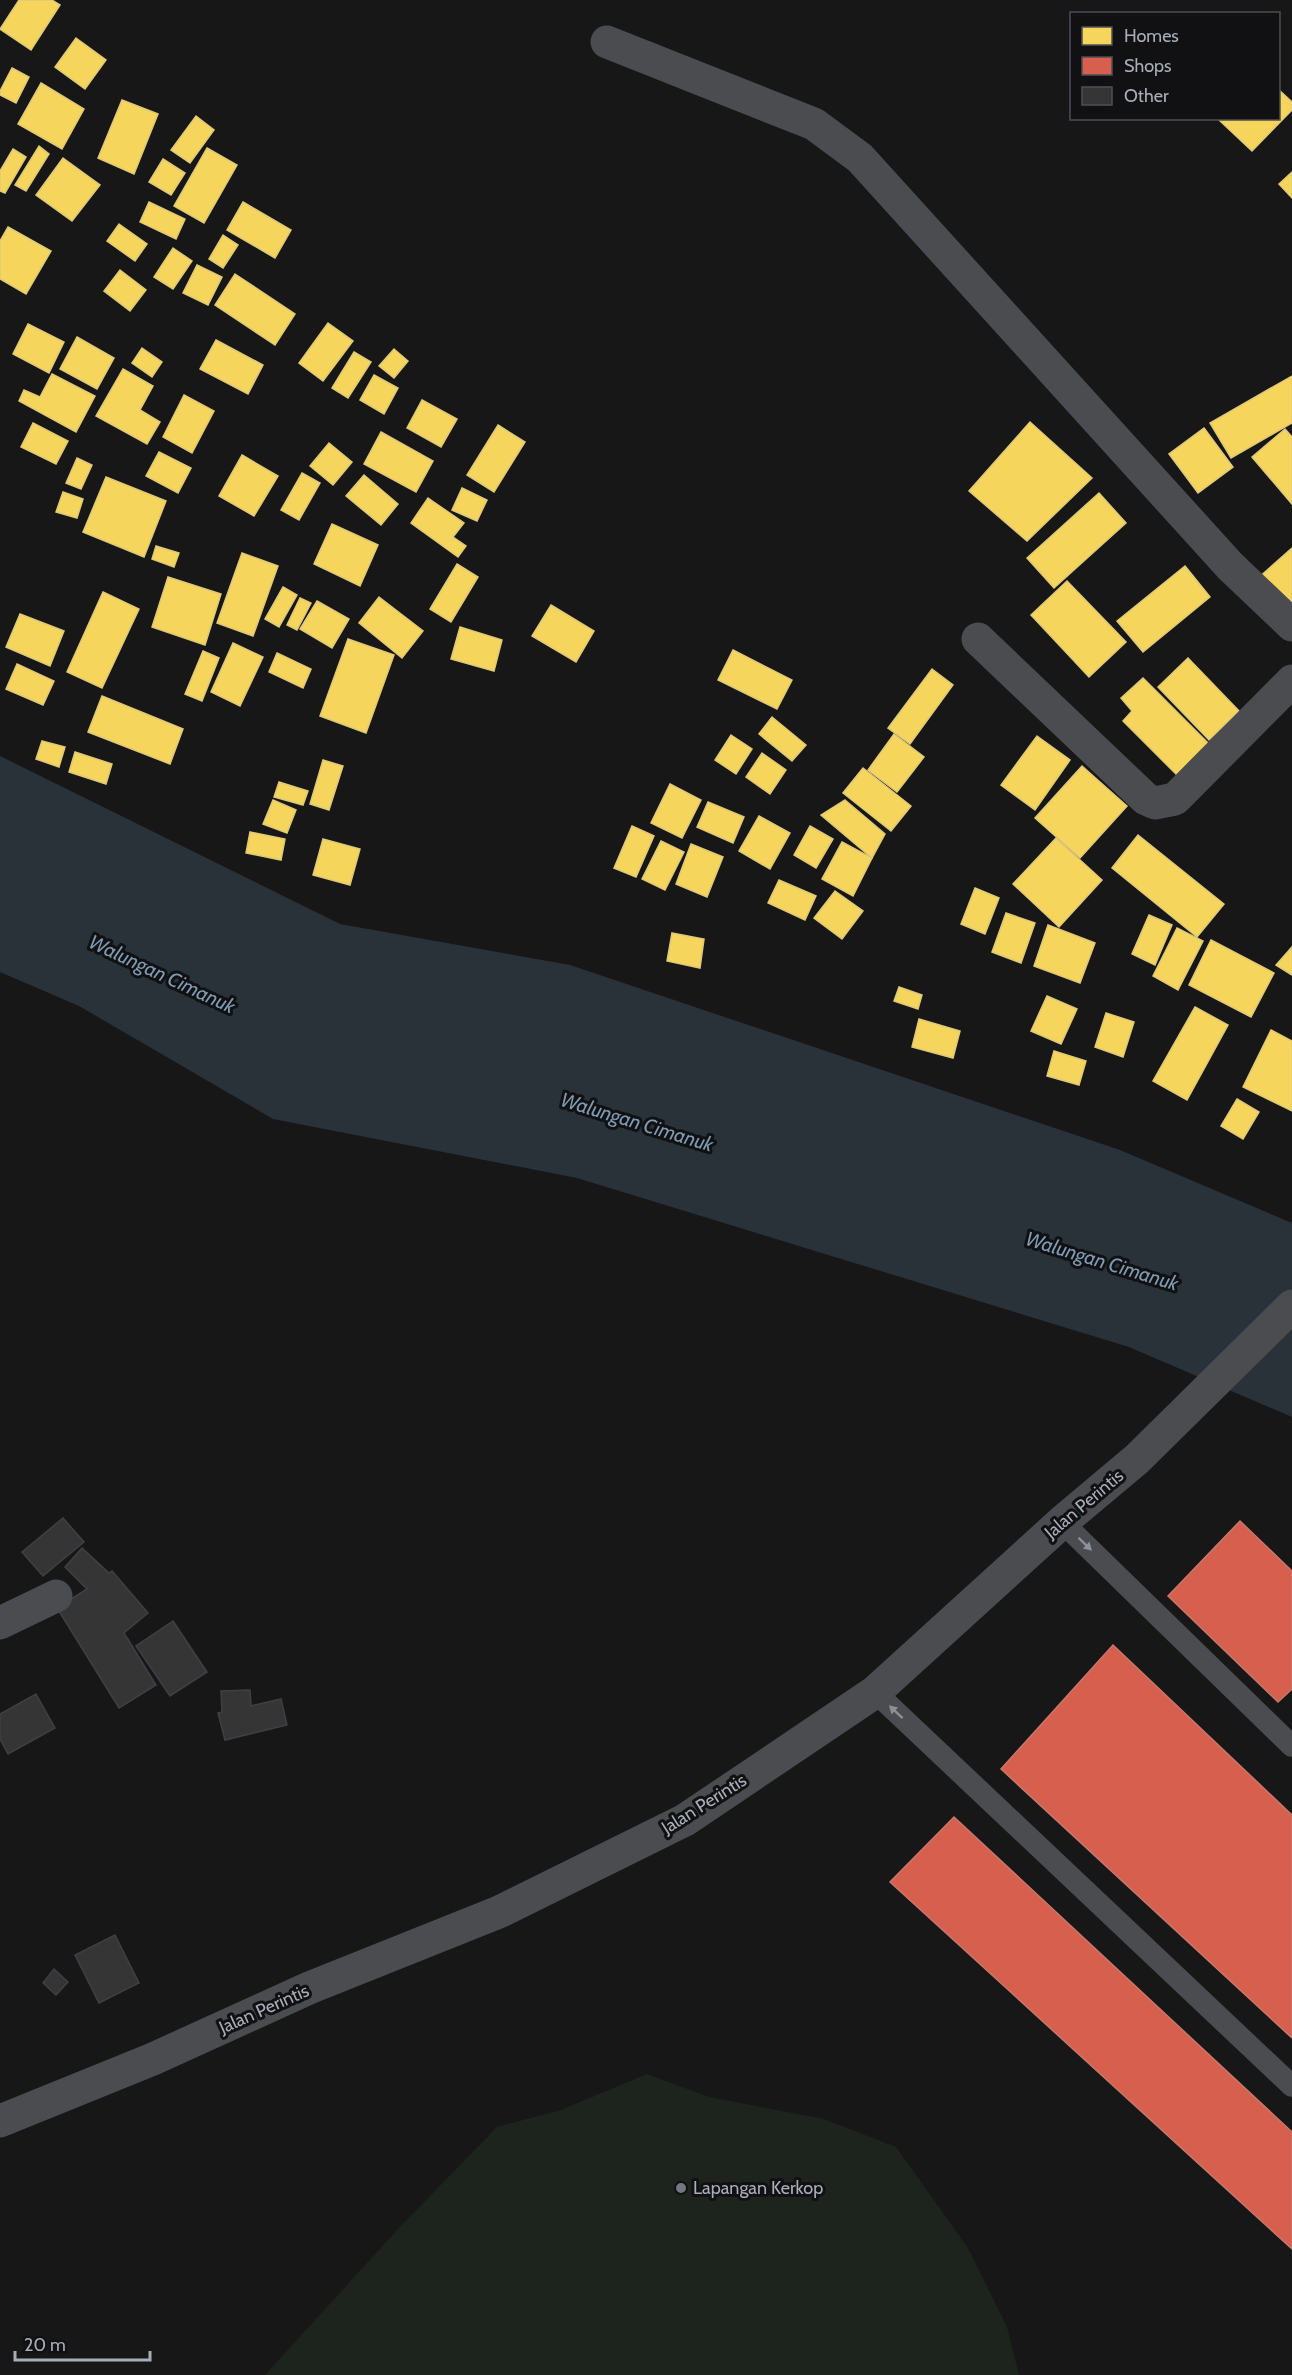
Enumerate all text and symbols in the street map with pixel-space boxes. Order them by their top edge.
legend [1070,12,1280,120]
text: Homes [1124,25,1179,47]
text: Shops [1124,55,1172,77]
text: Other [1124,85,1169,107]
water label: Walungan Cimanuk [85,930,240,1019]
water label: Walungan Cimanuk [558,1087,718,1157]
water label: Walungan Cimanuk [1023,1226,1183,1296]
street label: Jalan Perintis [1039,1465,1128,1544]
one-way arrow [1077,1537,1092,1551]
one-way arrow [889,1705,904,1719]
street label: Jalan Perintis [657,1769,751,1839]
street label: Jalan Perintis [215,1979,312,2039]
place label: Lapangan Kerkop [693,2177,823,2199]
marker: Lapangan Kerkop [674,2181,688,2195]
scale bar [15,2324,150,2362]
text: 20 m [24,2334,66,2356]

